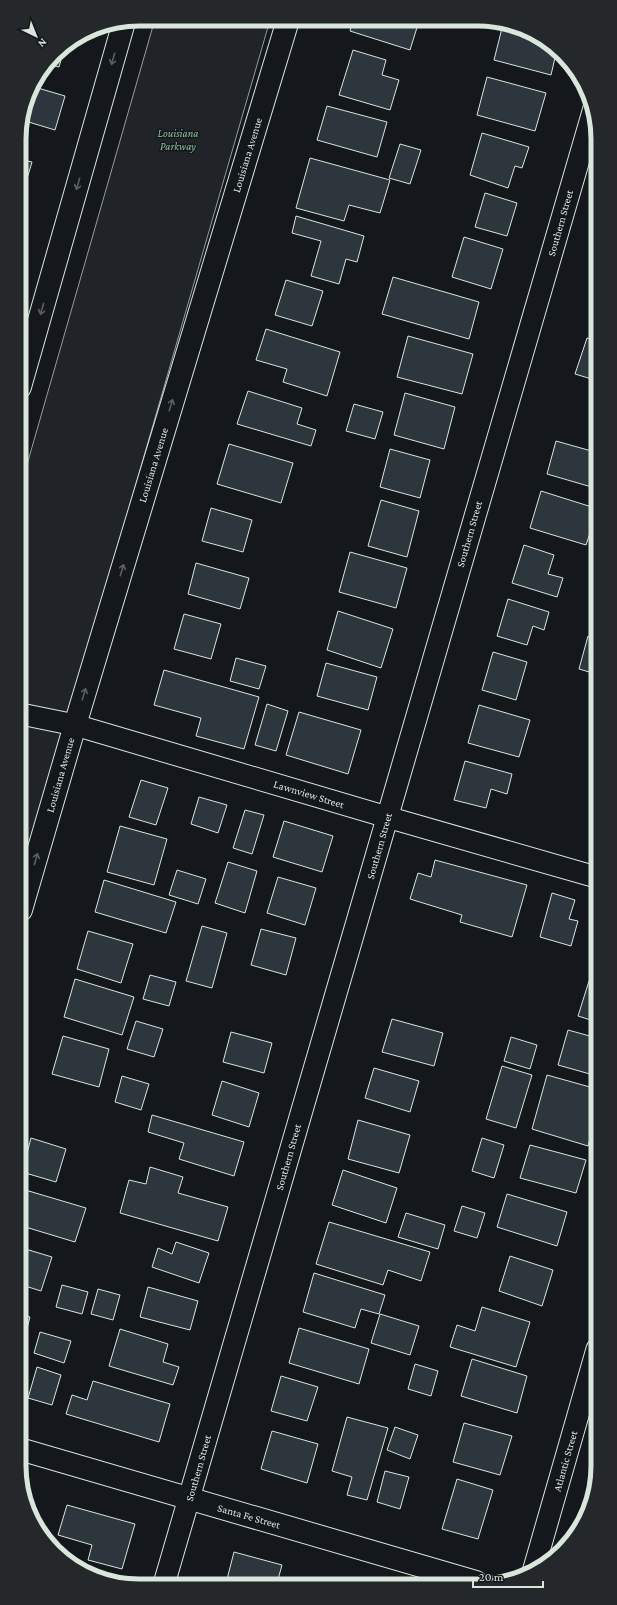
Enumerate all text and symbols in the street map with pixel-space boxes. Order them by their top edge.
north arrow [16,16,56,56]
text: N [36,36,50,51]
one-way arrow [109,53,116,66]
street label: Louisiana Avenue [230,116,264,194]
park label: Louisiana Parkway [158,127,198,153]
one-way arrow [74,178,81,191]
street label: Southern Street [545,188,575,258]
one-way arrow [38,303,45,316]
one-way arrow [168,399,176,411]
street label: Louisiana Avenue [136,426,170,504]
street label: Southern Street [454,499,484,569]
one-way arrow [119,563,126,576]
one-way arrow [81,688,88,701]
street label: Louisiana Avenue [44,736,76,814]
street label: Lawnview Street [272,778,346,811]
street label: Southern Street [364,811,394,881]
one-way arrow [33,853,40,866]
street label: Southern Street [273,1122,303,1192]
street label: Atlantic Street [551,1429,579,1493]
street label: Southern Street [183,1433,213,1503]
street label: Santa Fe Street [216,1501,282,1531]
scale bar [473,1563,543,1589]
text: 20 m [479,1570,504,1584]

